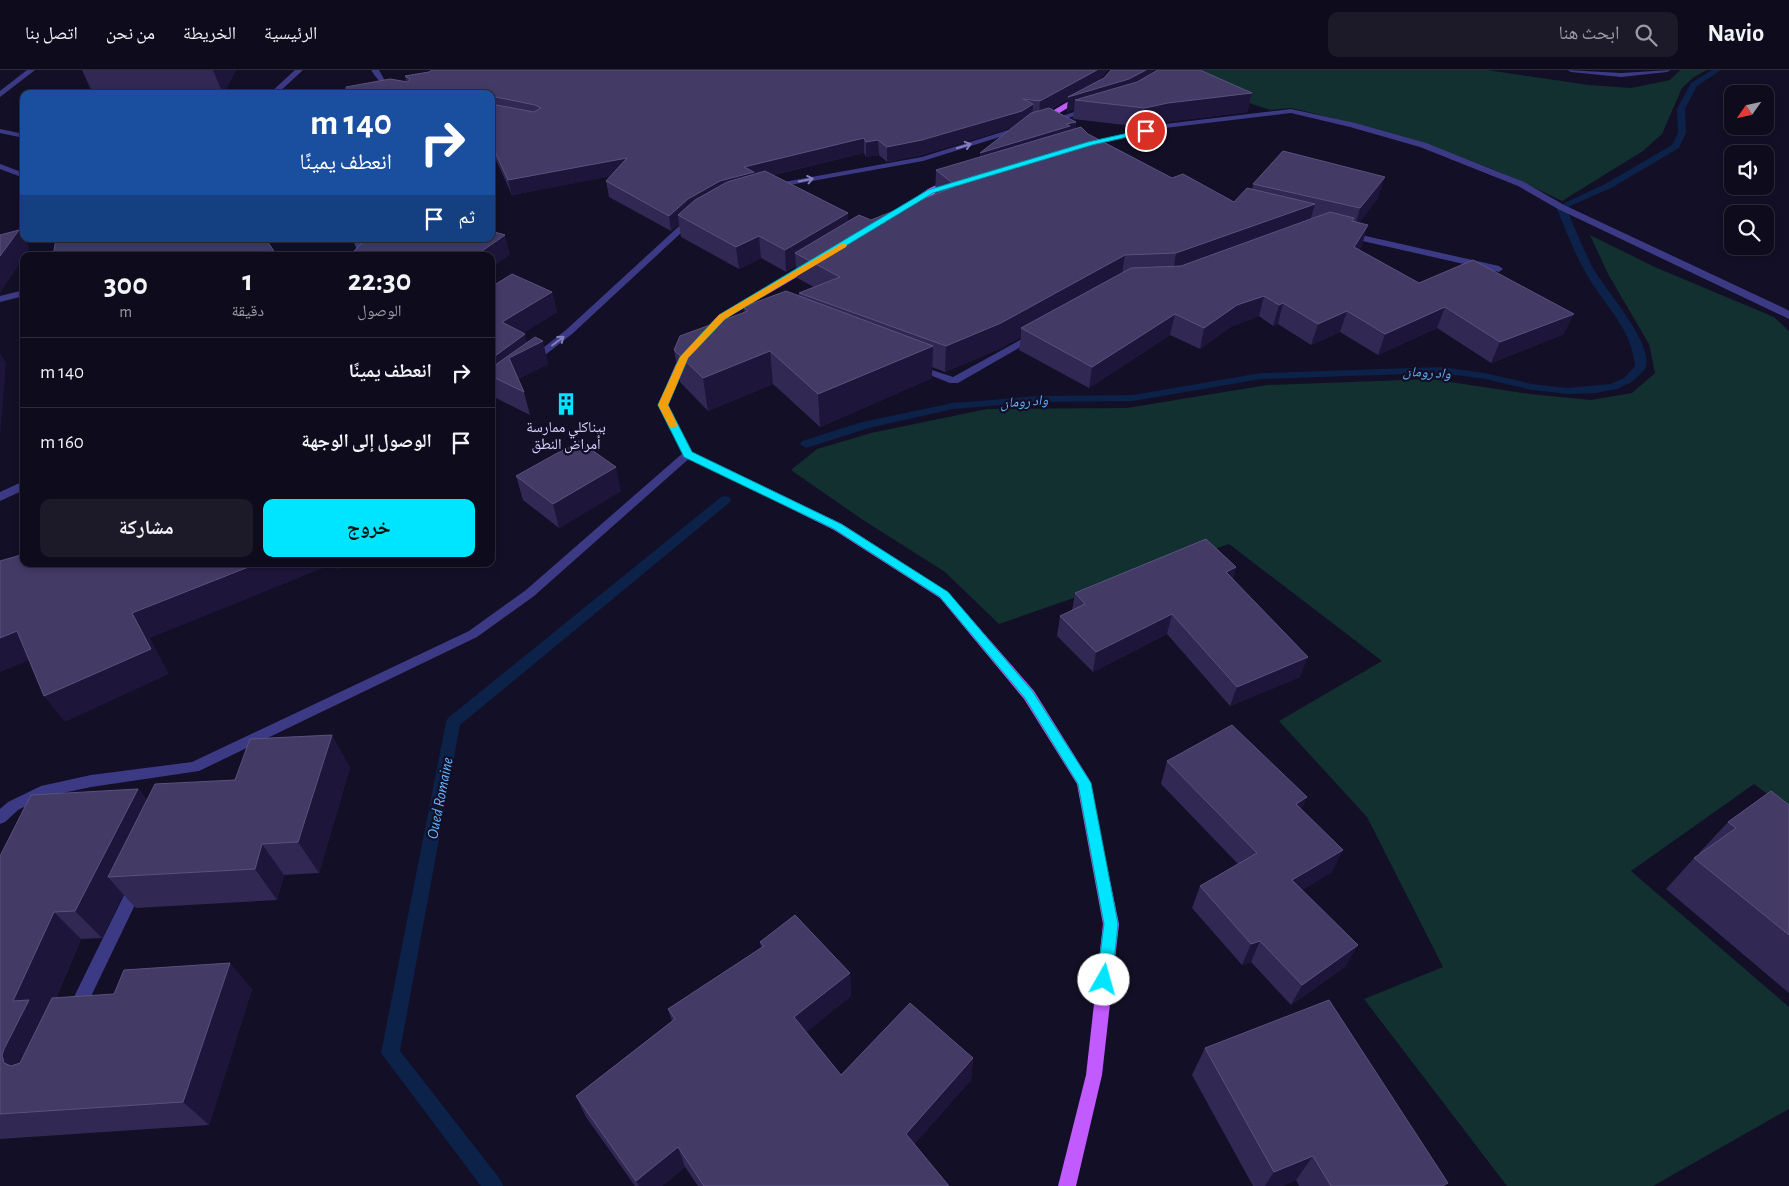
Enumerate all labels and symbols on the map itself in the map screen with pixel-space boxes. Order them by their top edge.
north arrow [1724,85,1774,135]
pin [1125,110,1167,152]
one-way arrow [956,141,972,151]
one-way arrow [797,175,813,184]
one-way arrow [551,335,564,346]
water label: واد رومان [1403,365,1452,382]
building icon: بيناكلي ممارسة أمراض النطق [553,391,579,417]
water label: واد رومان [1000,393,1049,412]
place label: بيناكلي ممارسة أمراض النطق [526,420,606,454]
water label: Oued Romaine [424,756,456,840]
position arrow [1077,953,1129,1005]

